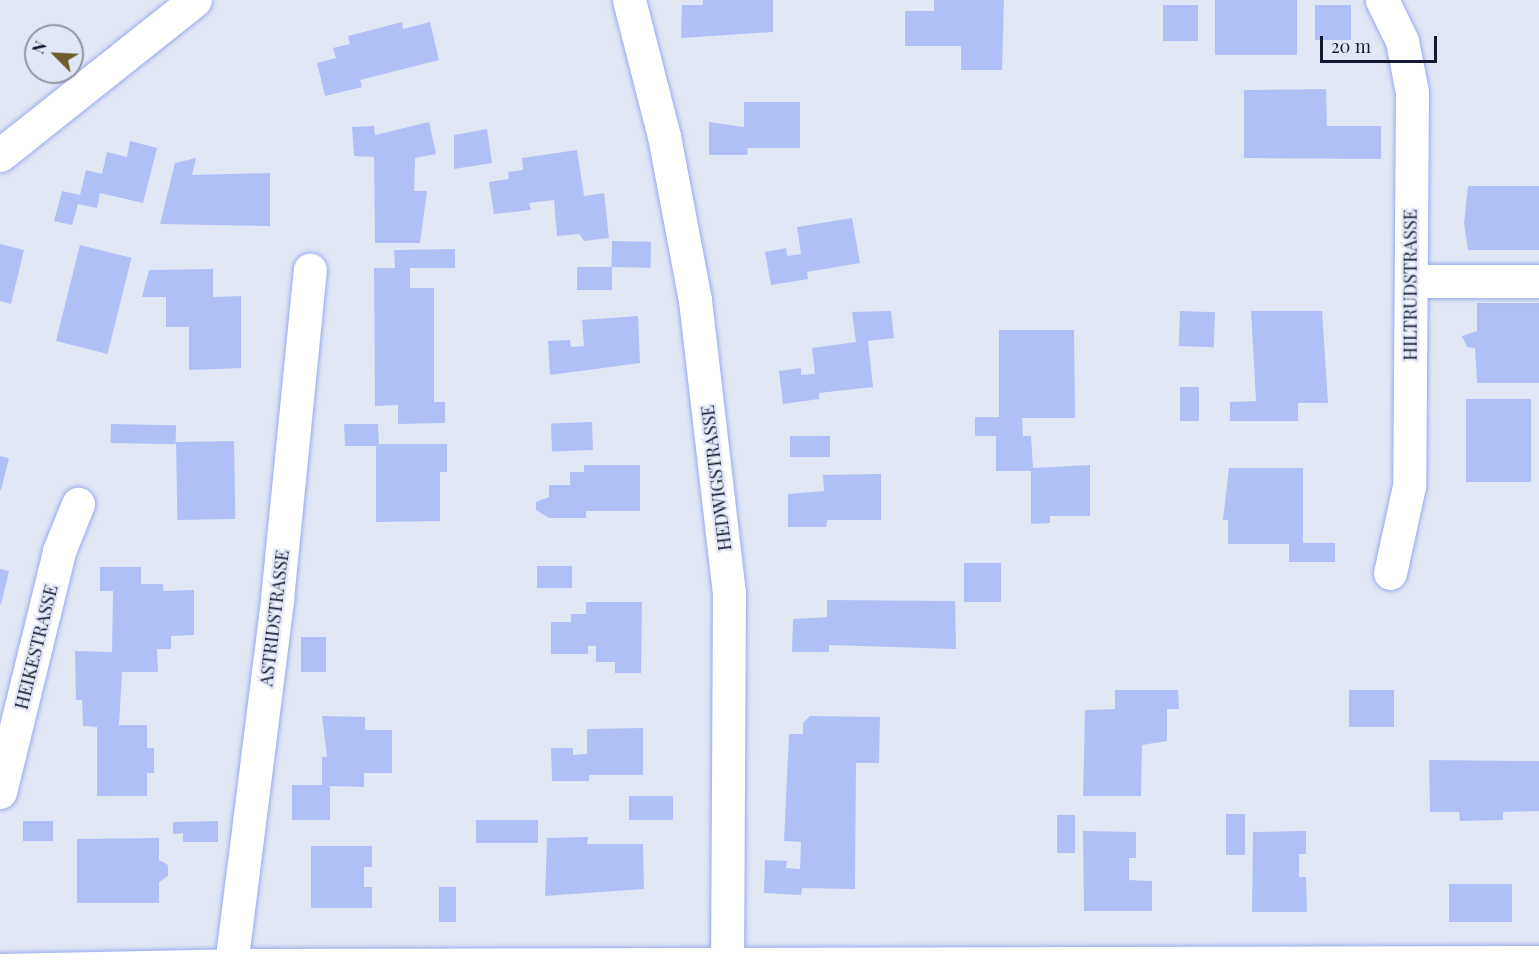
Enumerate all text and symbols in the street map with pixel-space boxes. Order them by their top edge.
north arrow [24,24,84,84]
scale bar [1323,24,1440,62]
text: 20 m [1331,34,1371,58]
text: N [27,38,51,57]
street label: HILTRUDSTRASSE [1399,209,1421,361]
street label: HEDWIGSTRASSE [696,404,736,552]
street label: ASTRIDSTRASSE [255,549,293,687]
street label: HEIKESTRASSE [10,582,62,712]

